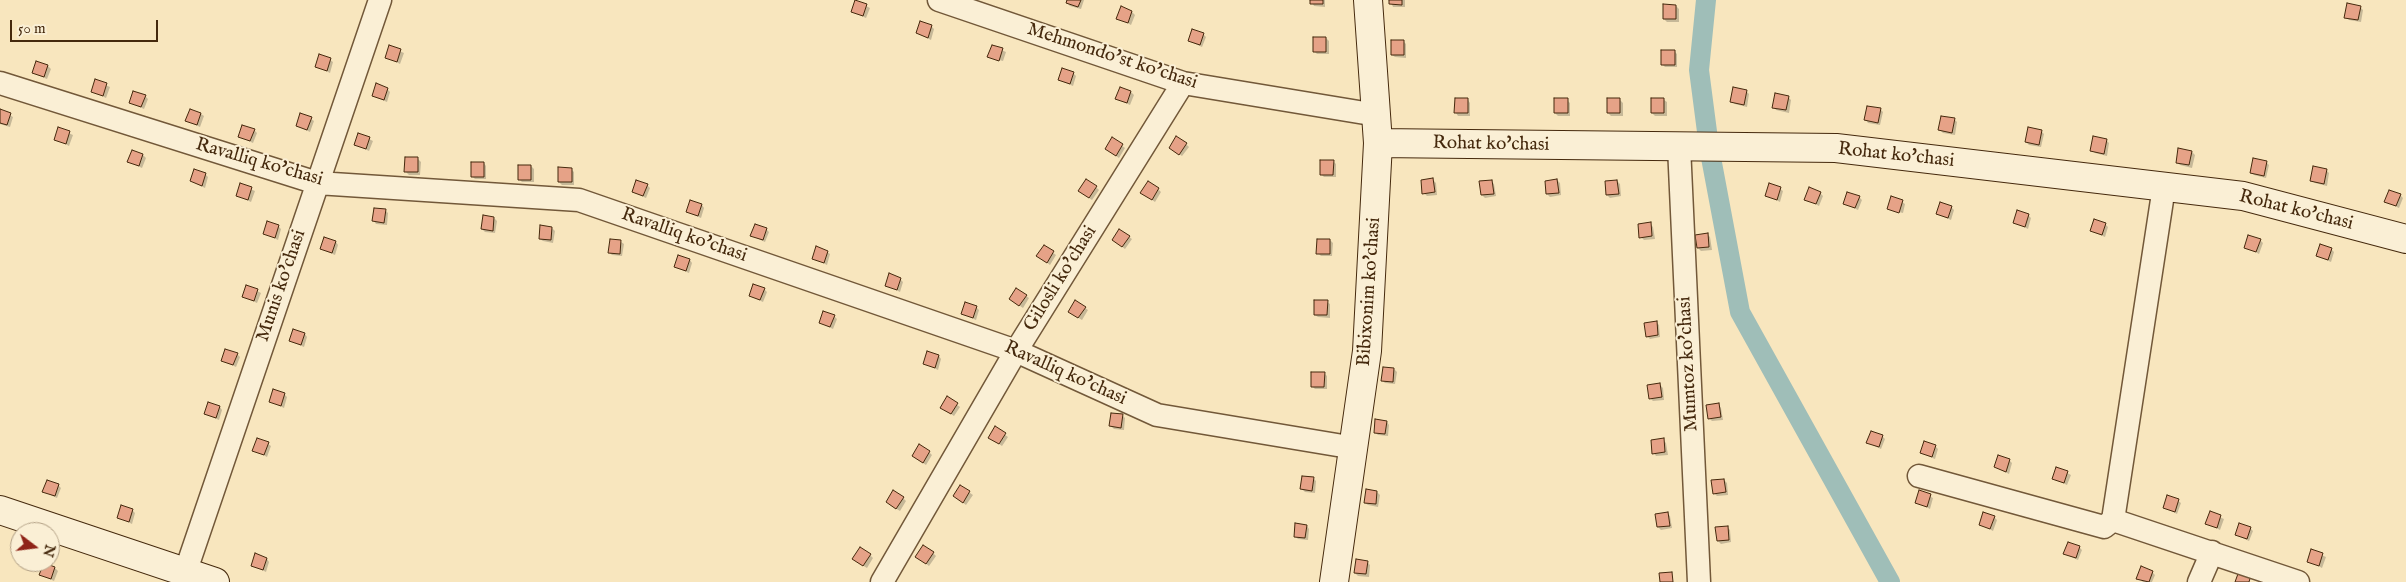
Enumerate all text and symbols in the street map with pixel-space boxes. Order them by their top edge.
scale bar [12,10,160,42]
text: 50 m [18,19,46,38]
street label: Mehmondo'st ko'chasi [1024,19,1200,95]
street label: Rohat ko'chasi [1432,133,1550,157]
street label: Ravalliq ko'chasi [193,134,325,192]
street label: Rohat ko'chasi [1837,139,1955,173]
street label: Rohat ko'chasi [2236,186,2356,236]
street label: Ravalliq ko'chasi [618,204,750,268]
street label: Bibixonim ko'chasi [1353,217,1387,367]
street label: Gilosli ko'chasi [1020,222,1102,336]
street label: Munis ko'chasi [252,227,312,345]
street label: Mumtoz ko'chasi [1674,296,1704,432]
street label: Ravalliq ko'chasi [1000,337,1130,411]
north arrow [10,522,60,572]
text: N [38,542,59,559]

